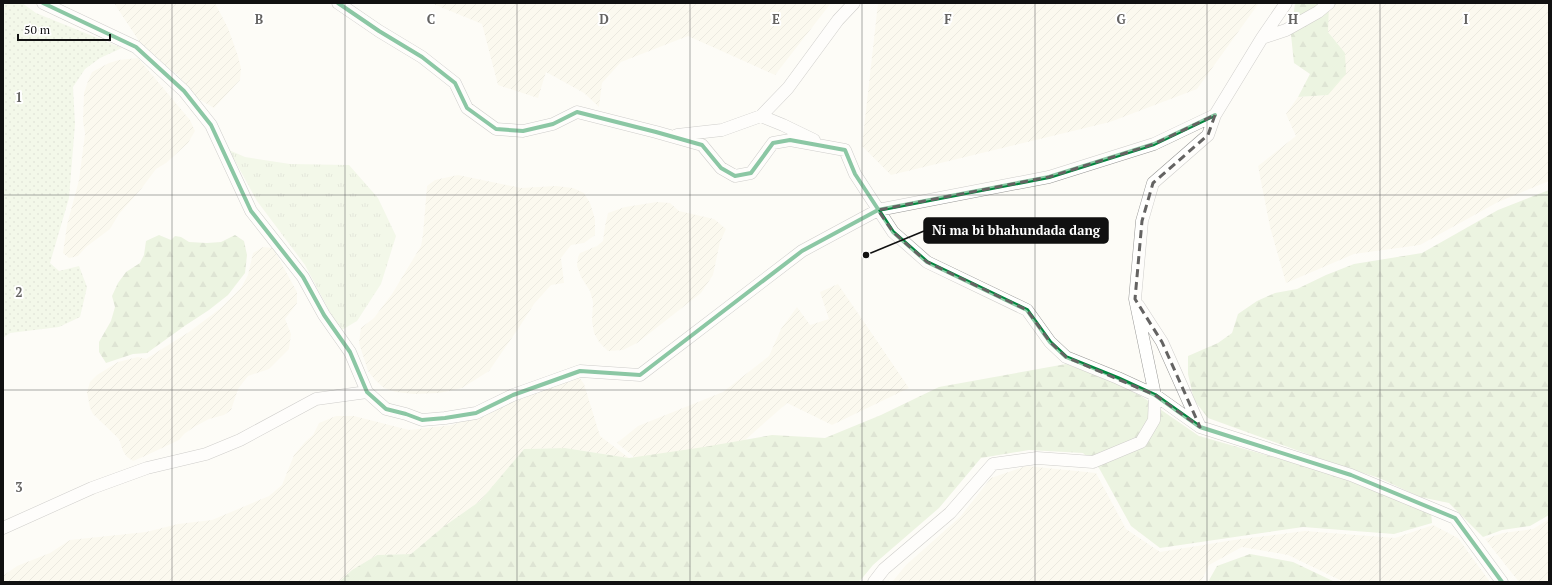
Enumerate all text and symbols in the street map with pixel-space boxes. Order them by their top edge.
text: B [255,10,263,28]
text: C [427,10,435,28]
text: D [599,10,609,28]
text: E [772,10,780,28]
text: F [944,10,952,28]
text: G [1116,10,1126,28]
text: H [1288,10,1298,28]
text: I [1464,10,1469,28]
scale bar [18,16,110,42]
text: 50 m [24,22,51,37]
text: 1 [15,88,23,106]
callout: Ni ma bi bhahundada dang [924,218,1108,243]
text: Ni ma bi bhahundada dang [932,221,1101,239]
text: 2 [15,283,23,301]
text: 3 [15,478,23,496]

